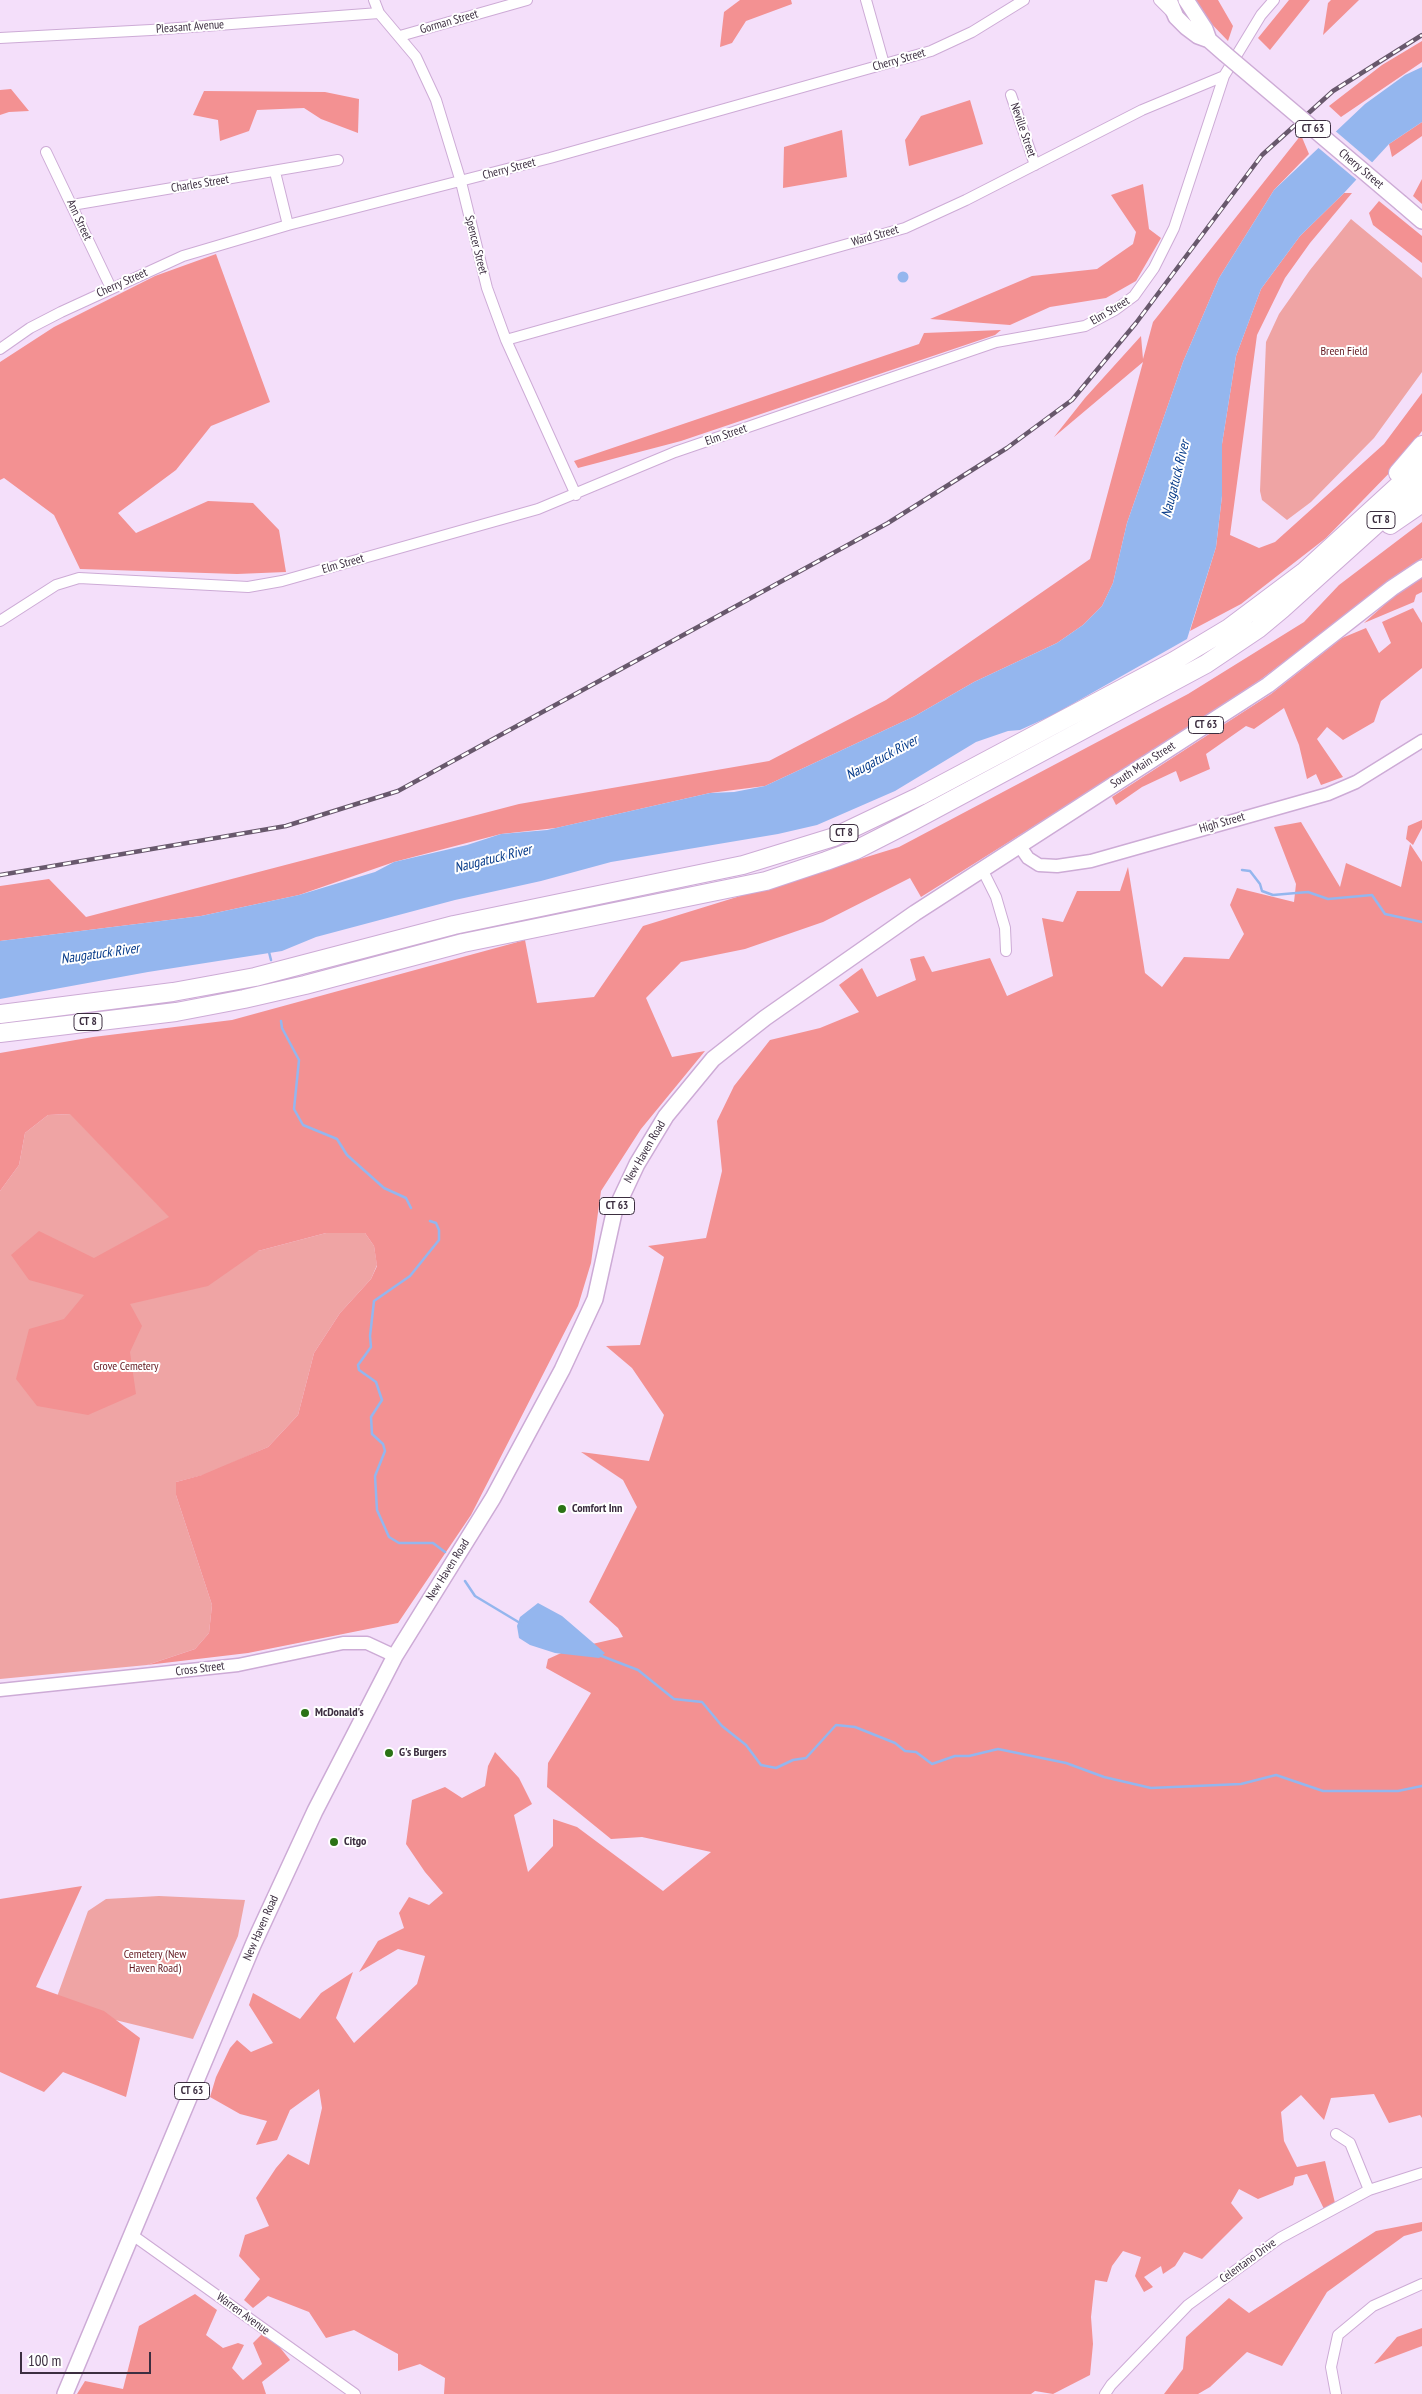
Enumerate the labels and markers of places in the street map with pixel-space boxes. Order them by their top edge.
place label: Comfort Inn [572,1502,622,1516]
marker: Comfort Inn [556,1503,568,1515]
place label: McDonald's [315,1706,364,1720]
marker: McDonald's [299,1707,311,1719]
place label: G's Burgers [399,1746,446,1760]
marker: G's Burgers [383,1747,395,1759]
place label: Citgo [344,1835,366,1849]
marker: Citgo [328,1836,340,1848]

